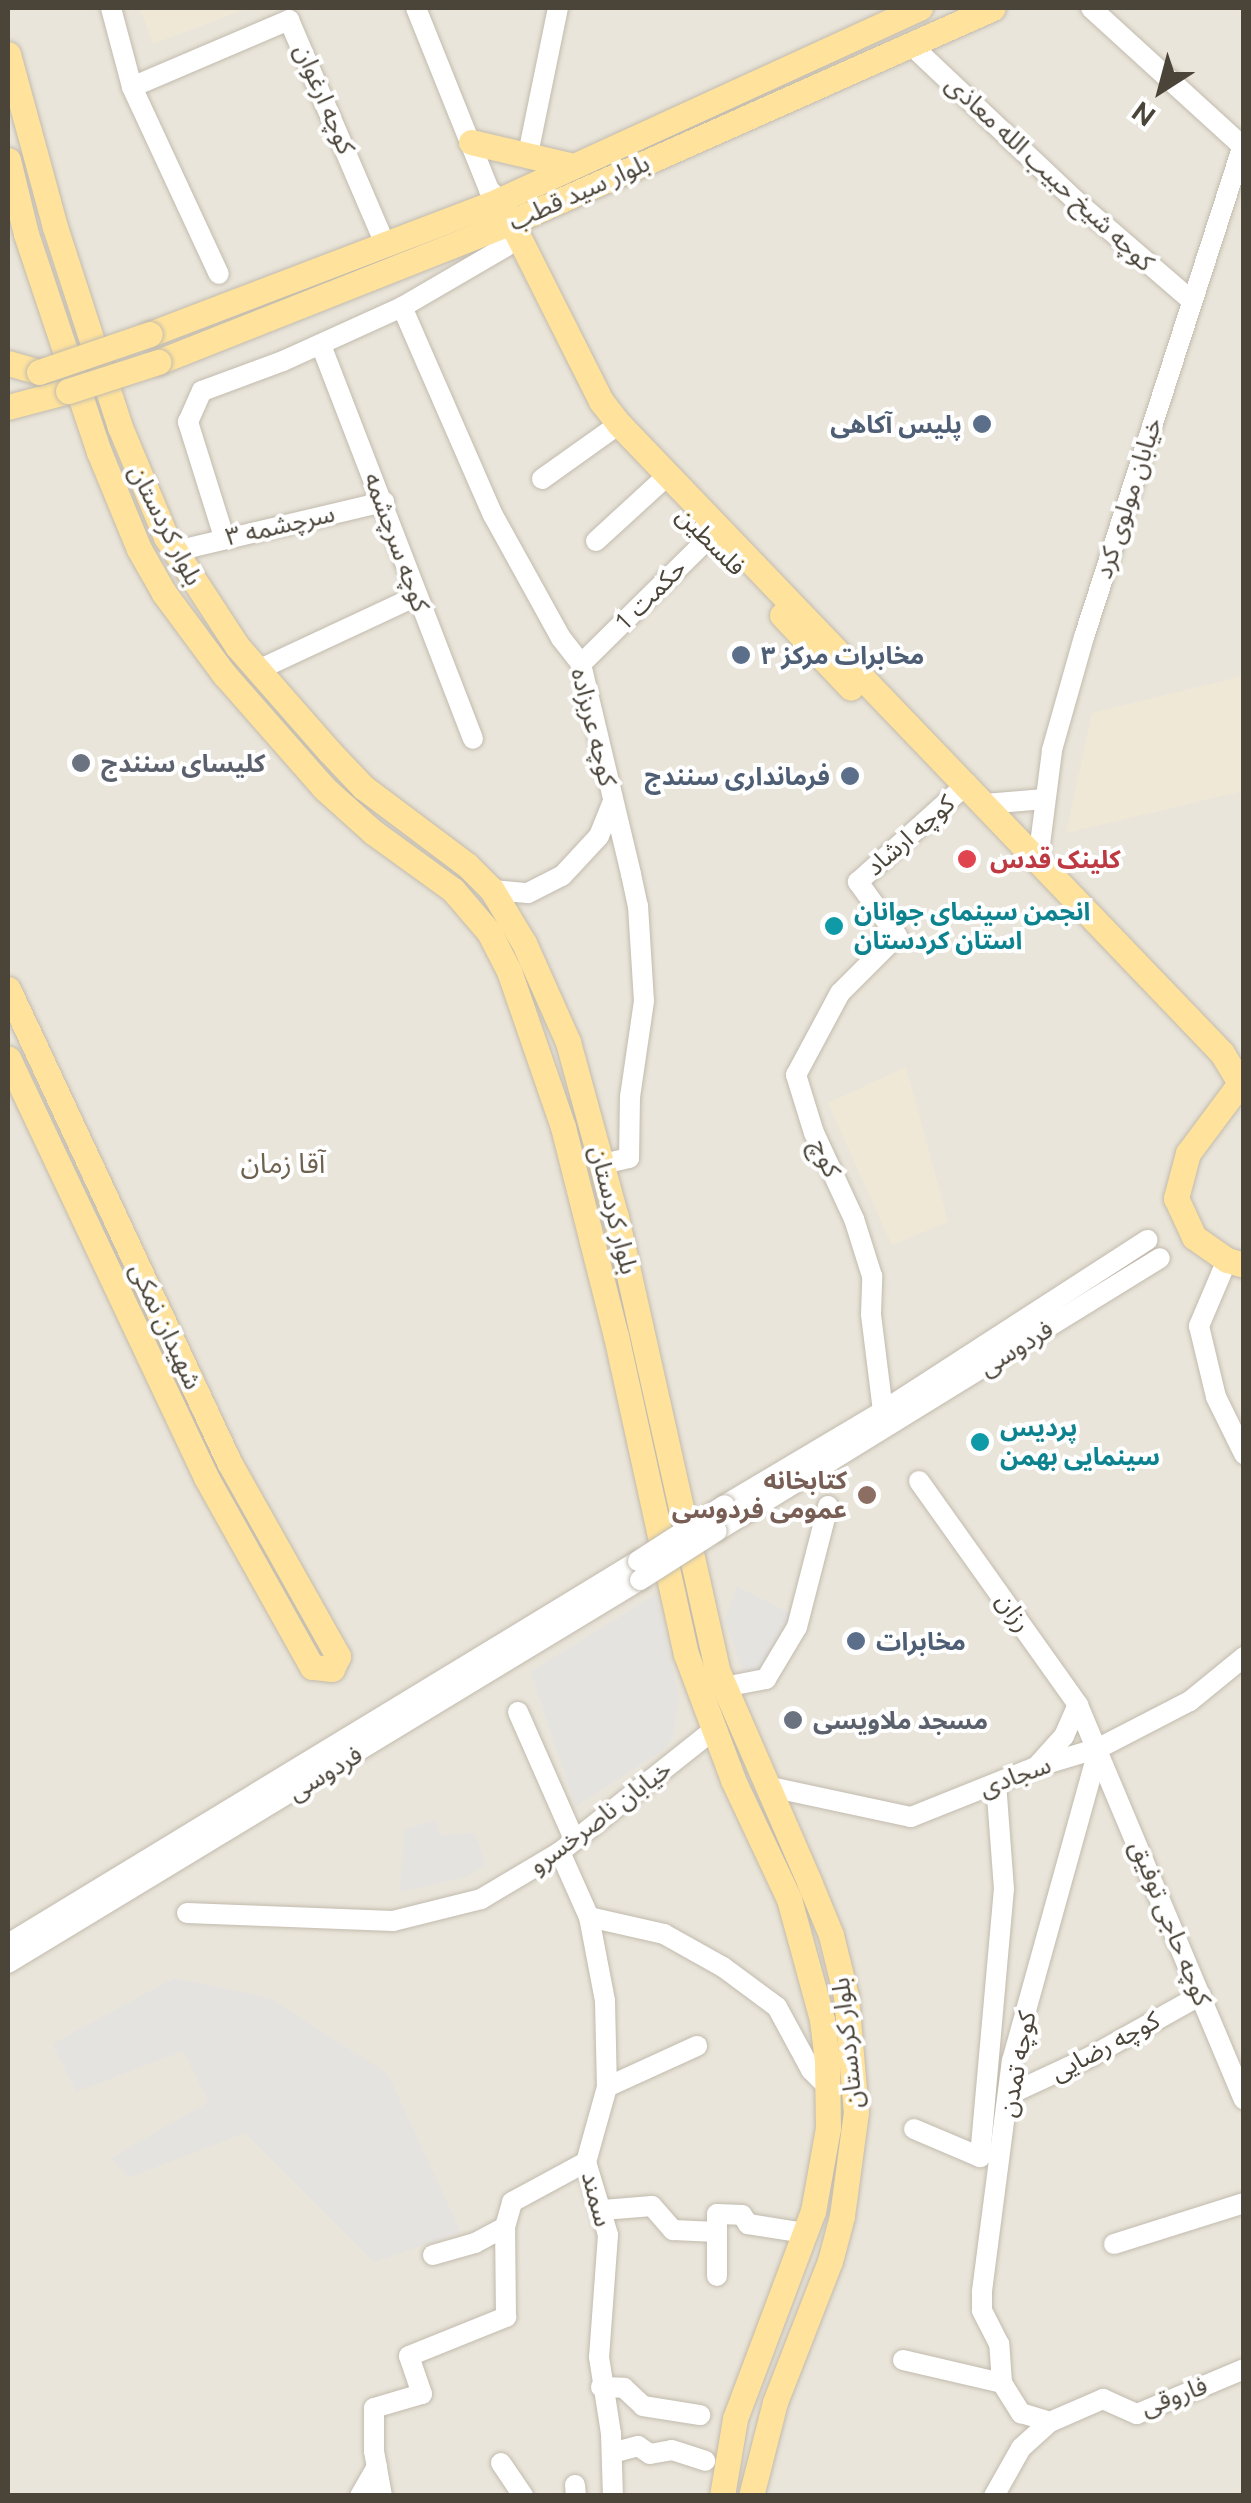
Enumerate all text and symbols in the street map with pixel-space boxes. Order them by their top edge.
street label: کوچه ارغوان [288,39,362,159]
north arrow [1111,40,1211,140]
street label: کوچه شیخ حبیب الله معاذی [940,69,1160,277]
text: N [1126,96,1161,133]
street label: بلوار سید قطب [504,148,654,236]
place label: پلیس آکاهی [830,409,962,439]
marker: پلیس آکاهی [971,413,993,435]
street label: خیابان مولوی کرد [1088,414,1168,582]
street label: بلوار کردستان [123,460,209,590]
street label: کوچه سرچشمه [358,468,436,616]
street label: سرچشمه ۳ [222,498,338,552]
street label: فلسطین [670,500,752,582]
street label: حکمت 1 [608,553,692,637]
place label: مخابرات مرکز ۳ [761,640,924,670]
marker: مخابرات مرکز ۳ [730,644,752,666]
street label: کوچه عربزاده [565,665,623,789]
place label: کلیسای سنندج [101,748,265,778]
marker: کلیسای سنندج [70,752,92,774]
place label: فرمانداری سنندج [645,761,830,791]
marker: فرمانداری سنندج [839,765,861,787]
street label: کوچه ارشاد [859,788,961,882]
place label: کلینک قدس [990,844,1121,874]
marker: کلینک قدس [954,846,980,872]
place label: انجمن سینمای جوانان استان کردستان [854,897,1090,956]
marker: انجمن سینمای جوانان استان کردستان [823,915,845,937]
street label: کوچ [804,1134,848,1182]
street label: بلوار کردستان [584,1143,644,1277]
district label: آقا زمان [241,1146,325,1180]
street label: شهیدان نمکی [124,1258,208,1394]
street label: فردوسی [974,1314,1058,1382]
place label: پردیس سینمایی بهمن [1000,1413,1160,1472]
marker: پردیس سینمایی بهمن [969,1431,991,1453]
place label: کتابخانه عمومی فردوسی [672,1466,847,1525]
marker: کتابخانه عمومی فردوسی [856,1484,878,1506]
street label: رزان [990,1587,1038,1637]
place label: مخابرات [876,1626,966,1656]
marker: مخابرات [845,1630,867,1652]
place label: مسجد ملاویسی [813,1705,988,1735]
marker: مسجد ملاویسی [782,1709,804,1731]
street label: فردوسی [282,1739,368,1807]
street label: سجادی [975,1749,1055,1803]
street label: خیابان ناصرخسرو [523,1754,677,1880]
street label: کوچه حاجی توفیق [1124,1836,1218,2010]
street label: بلوار کردستان [825,1976,869,2110]
street label: کوچه رضایی [1045,2005,1165,2087]
street label: کوچه تمدن [992,2009,1042,2119]
street label: سمند [575,2168,619,2230]
street label: فاروقی [1137,2370,1211,2422]

